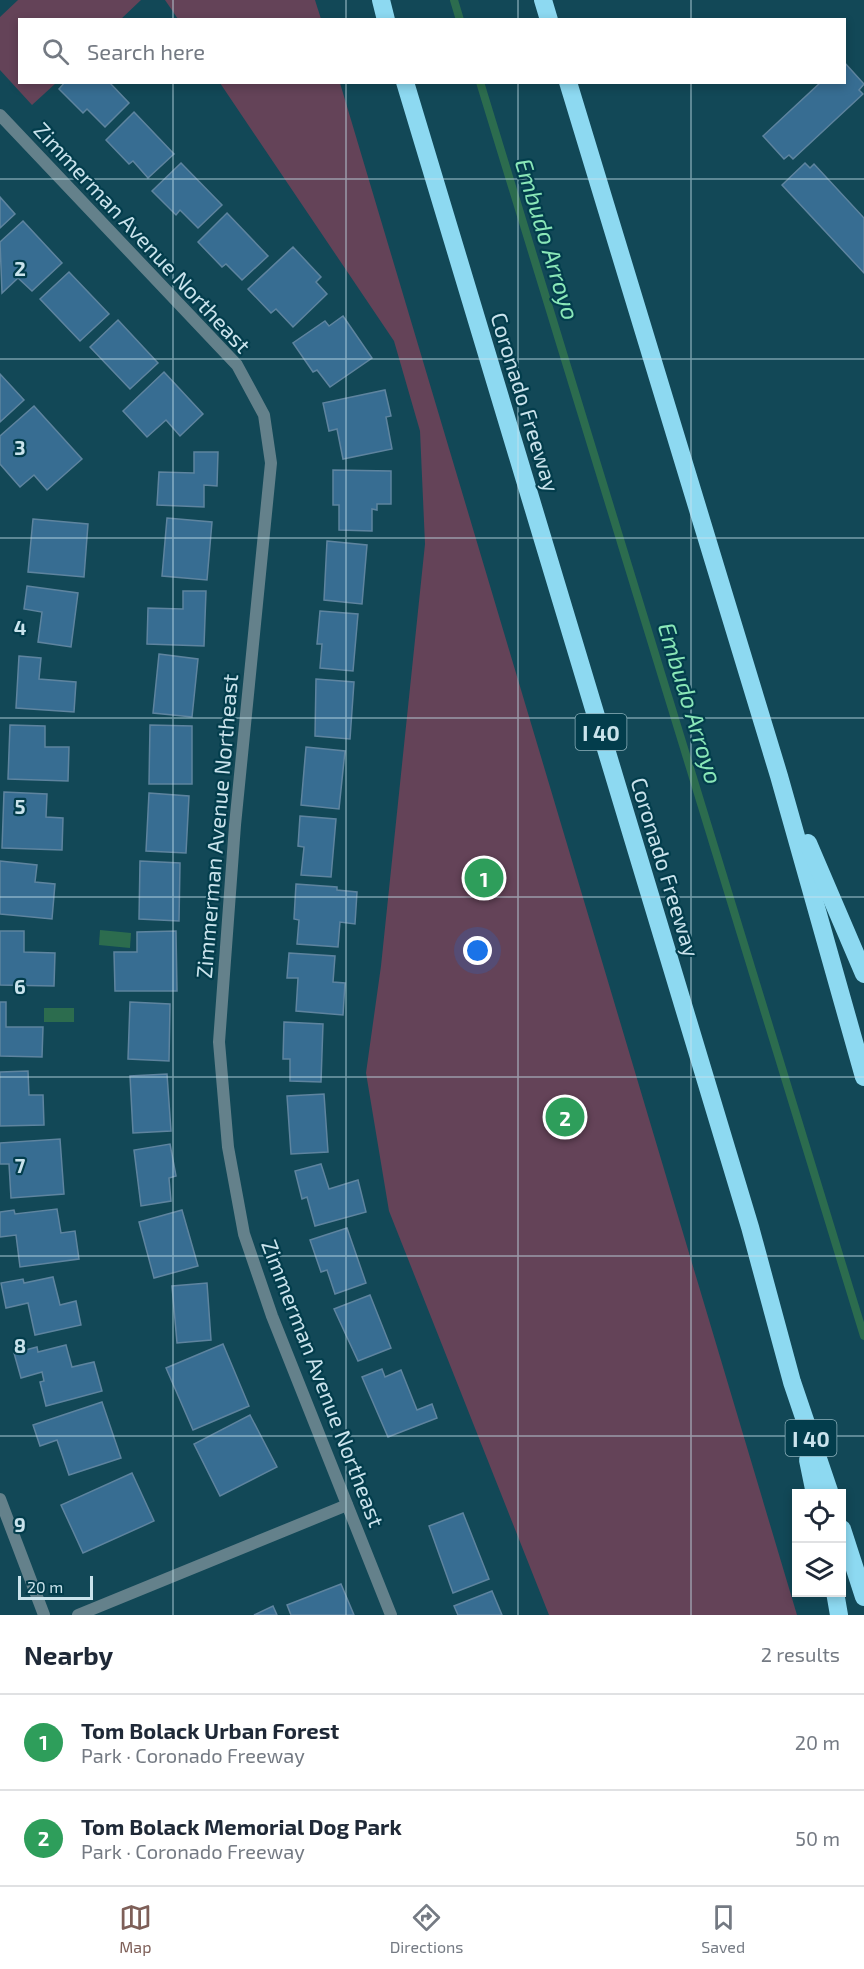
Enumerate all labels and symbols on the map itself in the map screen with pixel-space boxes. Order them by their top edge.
street label: Zimmerman Avenue Northeast [29,116,257,358]
water label: Embudo Arroyo [510,155,586,323]
text: 2 [14,256,26,280]
street label: Coronado Freeway [486,309,566,495]
text: 3 [14,435,26,459]
text: 4 [14,615,27,639]
water label: Embudo Arroyo [653,619,729,787]
street label: Zimmerman Avenue Northeast [190,673,242,979]
road number: I 40 [576,714,626,750]
street label: Coronado Freeway [626,774,706,960]
text: 5 [14,794,26,818]
pin: 1 [464,856,504,900]
your location [463,936,492,965]
text: 6 [14,974,26,998]
pin: 2 [546,1094,584,1140]
text: 7 [15,1153,26,1177]
street label: Zimmerman Avenue Northeast [257,1236,391,1530]
text: 8 [14,1333,26,1357]
road number: I 40 [786,1420,836,1456]
text: 9 [14,1512,26,1536]
scale bar [18,1573,93,1600]

